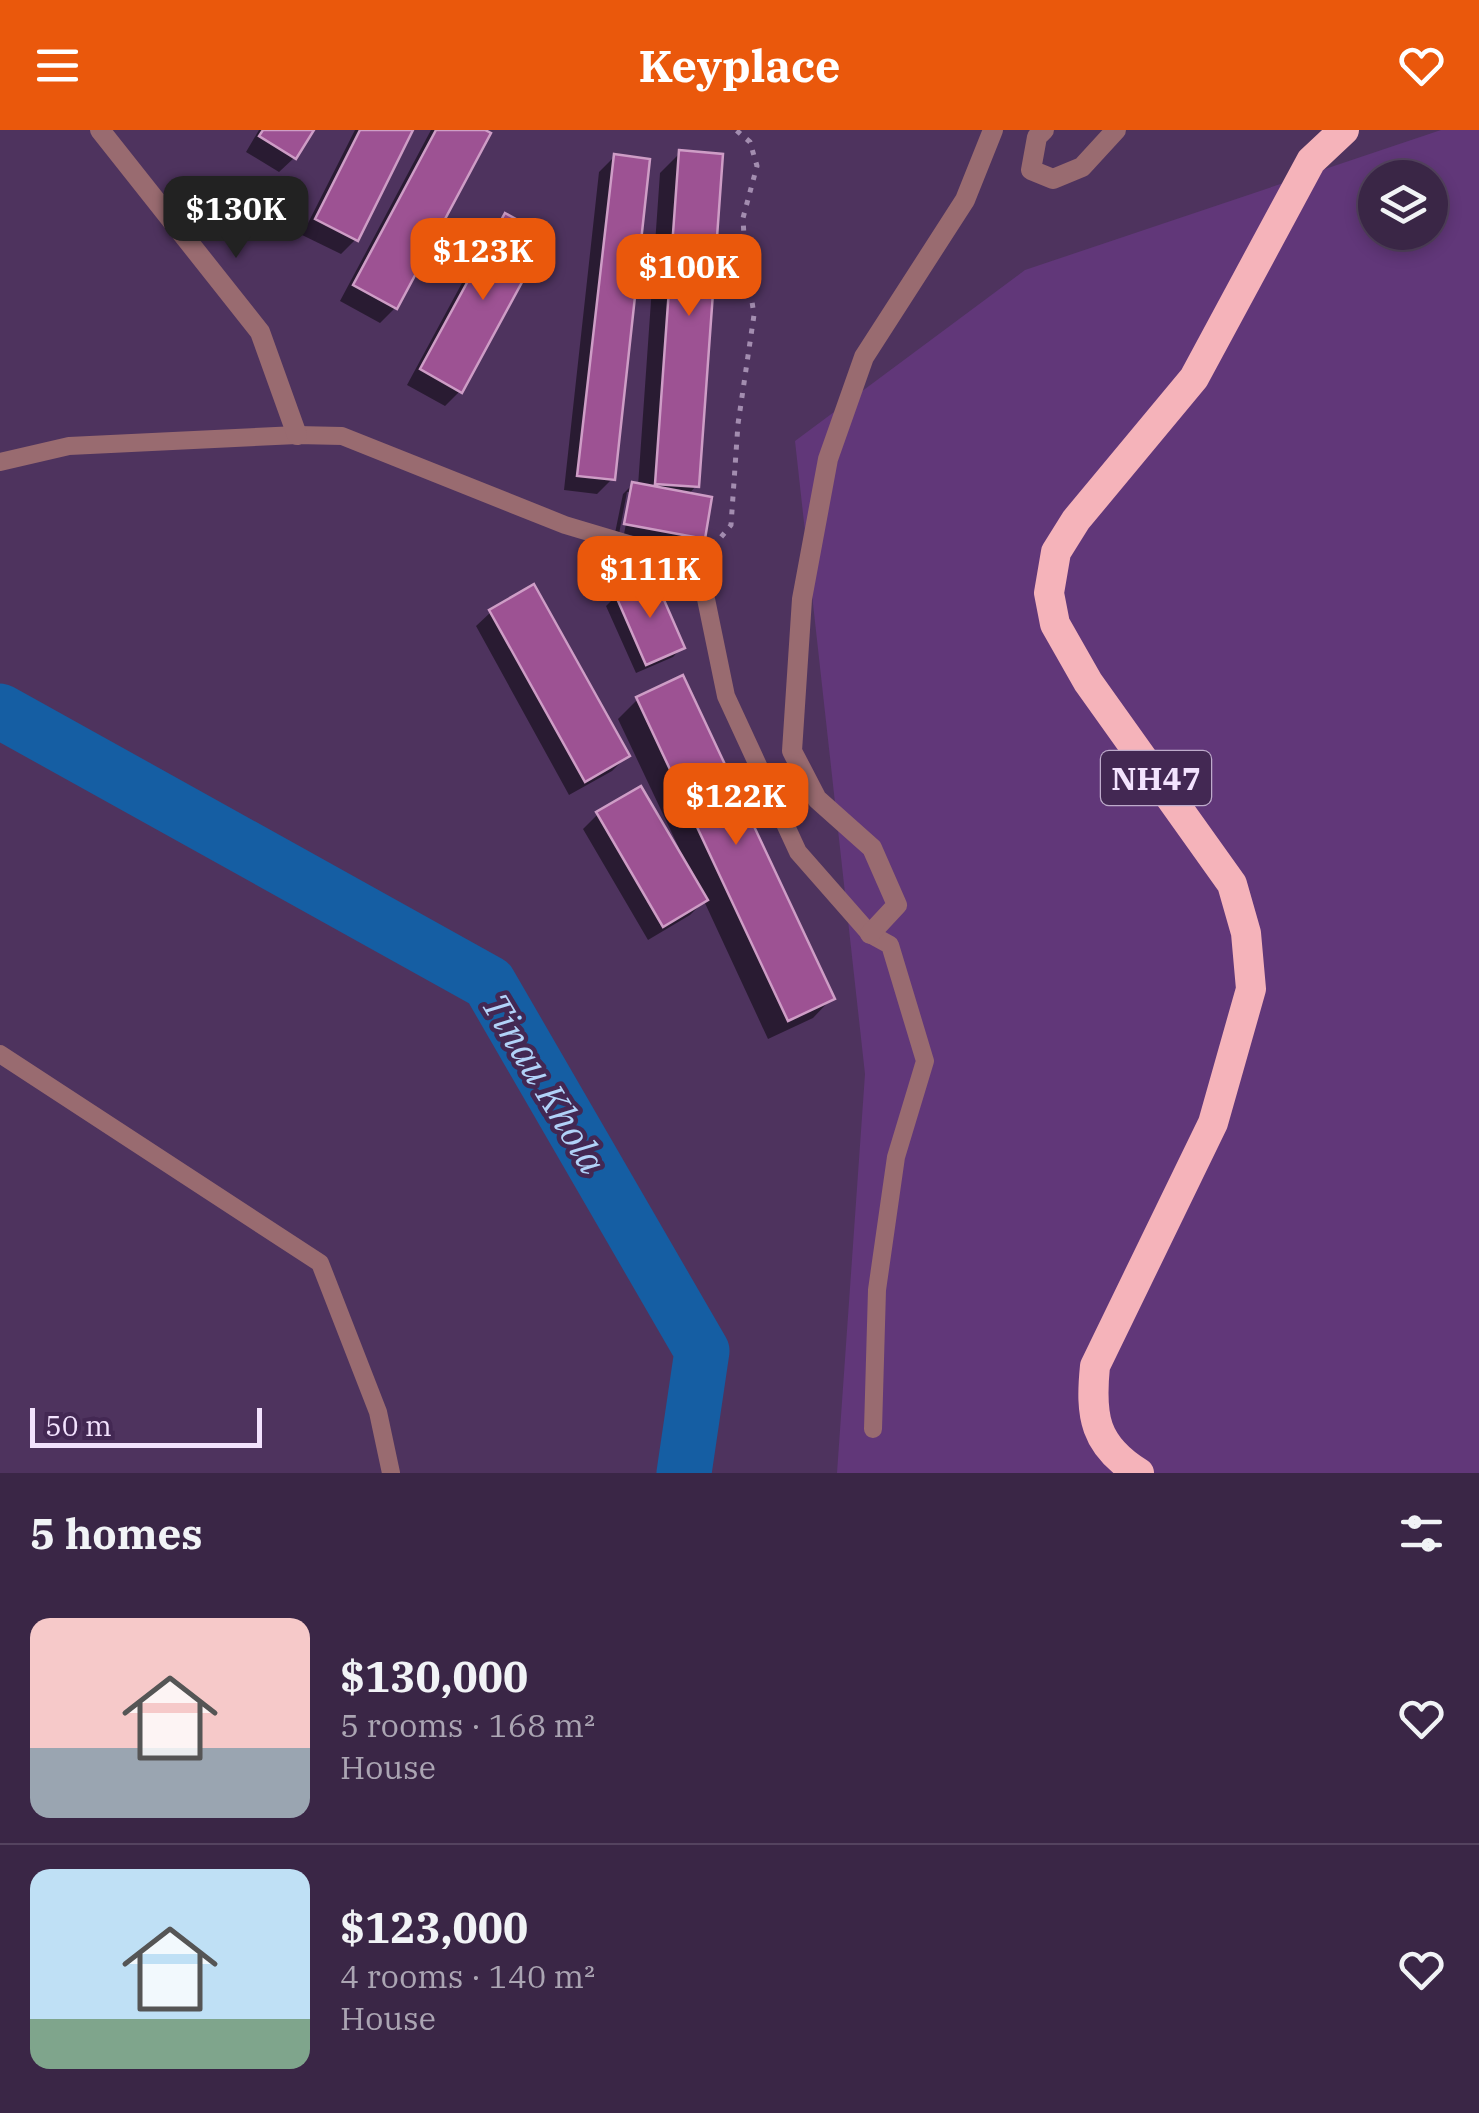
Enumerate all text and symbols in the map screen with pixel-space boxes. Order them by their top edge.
text: Keyplace [639,36,840,94]
icon: menu [30,38,85,93]
icon: heart [1394,38,1449,93]
map controls [1358,160,1448,250]
button: layers [1358,160,1448,250]
pin: $130K [166,176,306,261]
text: $130K [185,187,287,229]
pin: $123K [413,218,553,303]
text: $123K [432,229,534,271]
pin: $100K [619,234,759,319]
text: $100K [638,245,740,287]
pin: $111K [580,536,720,621]
text: $111K [599,547,701,589]
road number: NH47 [1101,751,1211,805]
pin: $122K [666,763,806,848]
text: $122K [685,774,787,816]
water label: Tinau Khola [472,984,618,1183]
scale bar [30,1403,262,1448]
text: 50 m [45,1407,112,1444]
text: 5 homes [30,1506,203,1561]
icon: filters [1394,1506,1449,1561]
text: $130,000 [340,1649,528,1704]
icon: home [110,1658,230,1778]
icon: heart [1394,1691,1449,1746]
text: 5 rooms · 168 m² [340,1704,595,1746]
text: House [340,1746,436,1788]
text: $123,000 [340,1900,528,1955]
icon: home [110,1909,230,2029]
icon: heart [1394,1942,1449,1997]
text: 4 rooms · 140 m² [340,1955,595,1997]
text: House [340,1997,436,2039]

